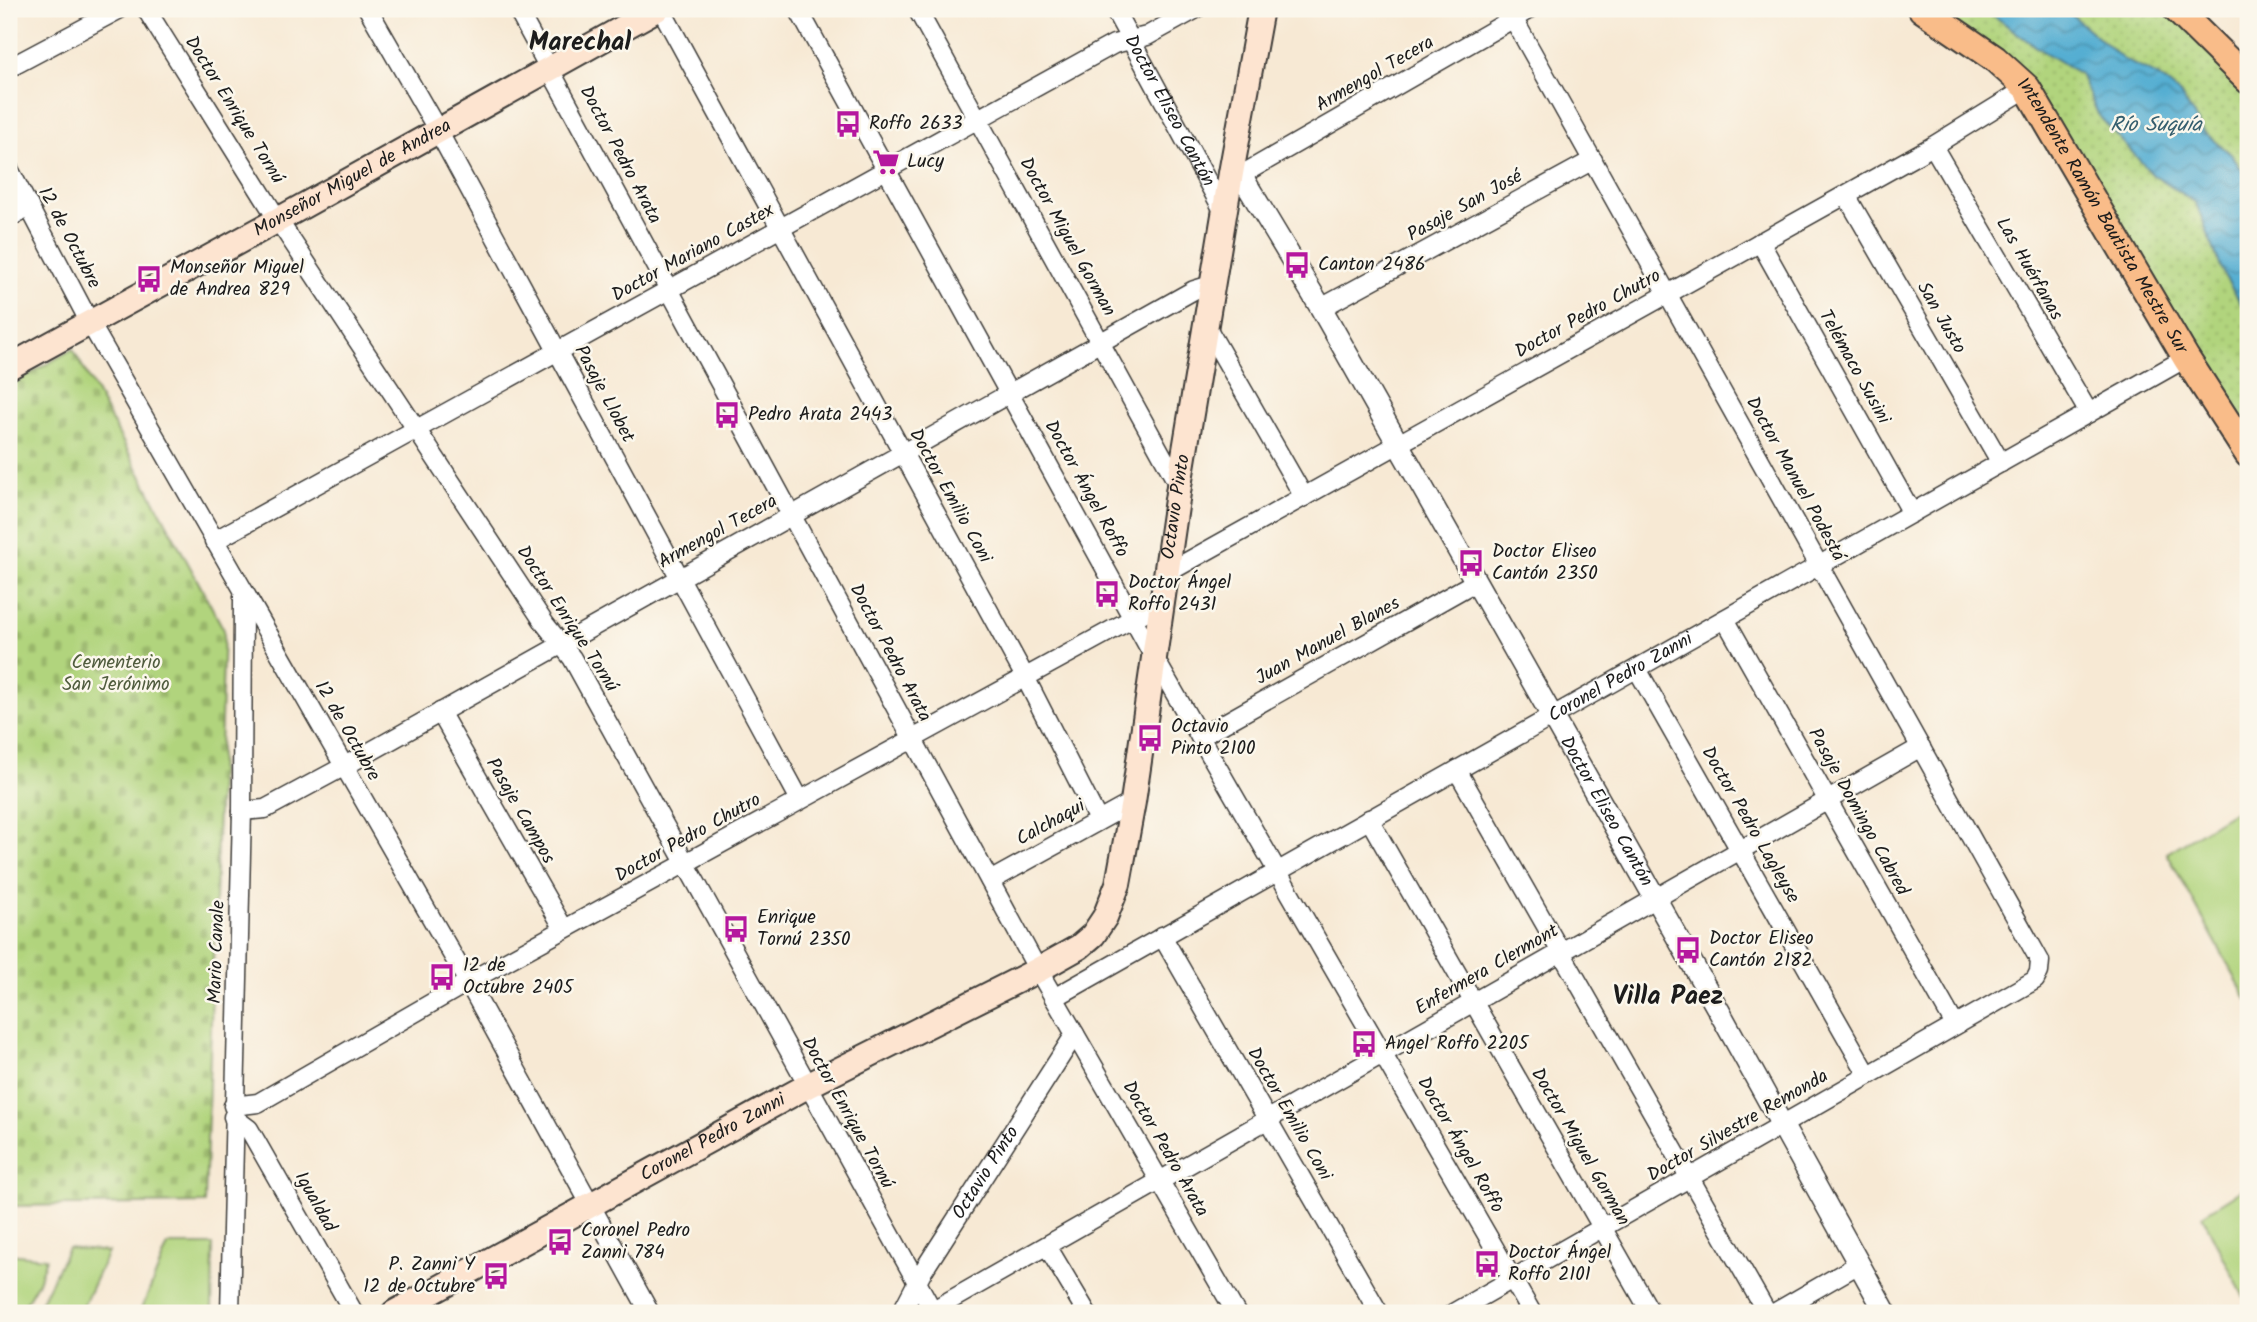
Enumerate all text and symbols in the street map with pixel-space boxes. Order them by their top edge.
district label: Marechal [529,22,631,64]
street label: Armengol Tecera [1310,28,1440,120]
street label: Doctor Enrique Tornú [176,30,292,191]
street label: Doctor Eliseo Cantón [1116,30,1223,192]
street label: Intendente Ramón Bautista Mestre Sur [2010,70,2196,361]
street label: Doctor Pedro Arata [571,80,669,230]
bus stop icon: Roffo 2633 [833,109,863,139]
place label: Roffo 2633 [869,109,963,139]
water label: Río Suquía [2110,109,2203,142]
street label: Monseñor Miguel de Andrea [248,111,457,245]
supermarket icon: Lucy [871,147,901,177]
place label: Lucy [907,147,945,177]
street label: Doctor Miguel Gorman [1011,152,1123,322]
street label: Pasaje San José [1402,162,1529,250]
street label: 12 de Octubre [30,182,109,295]
street label: Doctor Mariano Castex [606,195,780,310]
street label: Las Huérfanas [1987,212,2071,326]
bus stop icon: Canton 2486 [1282,250,1312,280]
place label: Canton 2486 [1318,250,1426,280]
place label: Monseñor Miguel de Andrea 829 [170,253,304,305]
street label: Doctor Pedro Chutro [1509,261,1667,367]
bus stop icon: Monseñor Miguel de Andrea 829 [134,264,164,294]
street label: San Justo [1908,276,1974,360]
street label: Telémaco Susini [1810,304,1899,431]
street label: Pasaje Llobet [566,340,643,449]
street label: Doctor Manuel Podestá [1737,391,1854,569]
bus stop icon: Pedro Arata 2443 [712,400,742,430]
place label: Pedro Arata 2443 [748,400,892,430]
street label: Doctor Ángel Roffo [1036,415,1136,563]
street label: Doctor Emilio Coni [901,423,1000,570]
street label: Octavio Pinto [1153,452,1199,561]
street label: Armengol Tecera [653,487,783,577]
place label: Doctor Eliseo Cantón 2350 [1492,537,1598,589]
street label: Doctor Enrique Tornú [508,540,626,699]
bus stop icon: Doctor Eliseo Cantón 2350 [1456,548,1486,578]
place label: Doctor Ángel Roffo 2431 [1128,568,1231,620]
street label: Doctor Pedro Arata [841,578,939,728]
bus stop icon: Doctor Ángel Roffo 2431 [1092,579,1122,609]
street label: Juan Manuel Blanes [1250,589,1406,693]
street label: Coronel Pedro Zanni [1543,624,1700,731]
park label: Cementerio San Jerónimo [62,648,170,700]
street label: 12 de Octubre [306,675,388,787]
place label: Octavio Pinto 2100 [1171,712,1256,764]
bus stop icon: Octavio Pinto 2100 [1135,723,1165,753]
street label: Pasaje Domingo Cabred [1799,723,1917,902]
street label: Doctor Eliseo Cantón [1551,731,1661,892]
street label: Doctor Pedro Lagleyse [1693,741,1807,910]
street label: Pasaje Campos [477,752,563,870]
street label: Doctor Pedro Chutro [609,785,767,891]
street label: Calchaqui [1011,791,1092,854]
street label: Mario Canale [200,899,234,1004]
place label: Enrique Tornú 2350 [757,903,851,955]
bus stop icon: Enrique Tornú 2350 [721,914,751,944]
street label: Enfermera Clermont [1409,916,1565,1023]
place label: Doctor Eliseo Cantón 2182 [1709,924,1814,976]
bus stop icon: Doctor Eliseo Cantón 2182 [1673,935,1703,965]
place label: 12 de Octubre 2405 [463,951,575,1003]
bus stop icon: 12 de Octubre 2405 [427,962,457,992]
district label: Villa Paez [1613,976,1723,1018]
bus stop icon: Angel Roffo 2205 [1349,1029,1379,1059]
place label: Angel Roffo 2205 [1385,1029,1530,1059]
street label: Doctor Enrique Tornú [793,1031,902,1195]
street label: Doctor Emilio Coni [1239,1042,1340,1188]
street label: Doctor Miguel Gorman [1522,1062,1638,1232]
street label: Doctor Silvestre Remonda [1642,1062,1834,1190]
street label: Doctor Ángel Roffo [1409,1071,1511,1219]
street label: Doctor Pedro Arata [1114,1075,1216,1223]
street label: Coronel Pedro Zanni [635,1085,793,1190]
street label: Octavio Pinto [945,1120,1027,1226]
street label: Igualdad [286,1166,344,1238]
place label: Coronel Pedro Zanni 784 [581,1216,690,1268]
bus stop icon: Coronel Pedro Zanni 784 [545,1227,575,1257]
place label: Doctor Ángel Roffo 2101 [1508,1238,1611,1290]
bus stop icon: Doctor Ángel Roffo 2101 [1472,1249,1502,1279]
place label: P. Zanni Y 12 de Octubre [363,1250,476,1302]
bus stop icon: P. Zanni Y 12 de Octubre [481,1261,511,1291]

